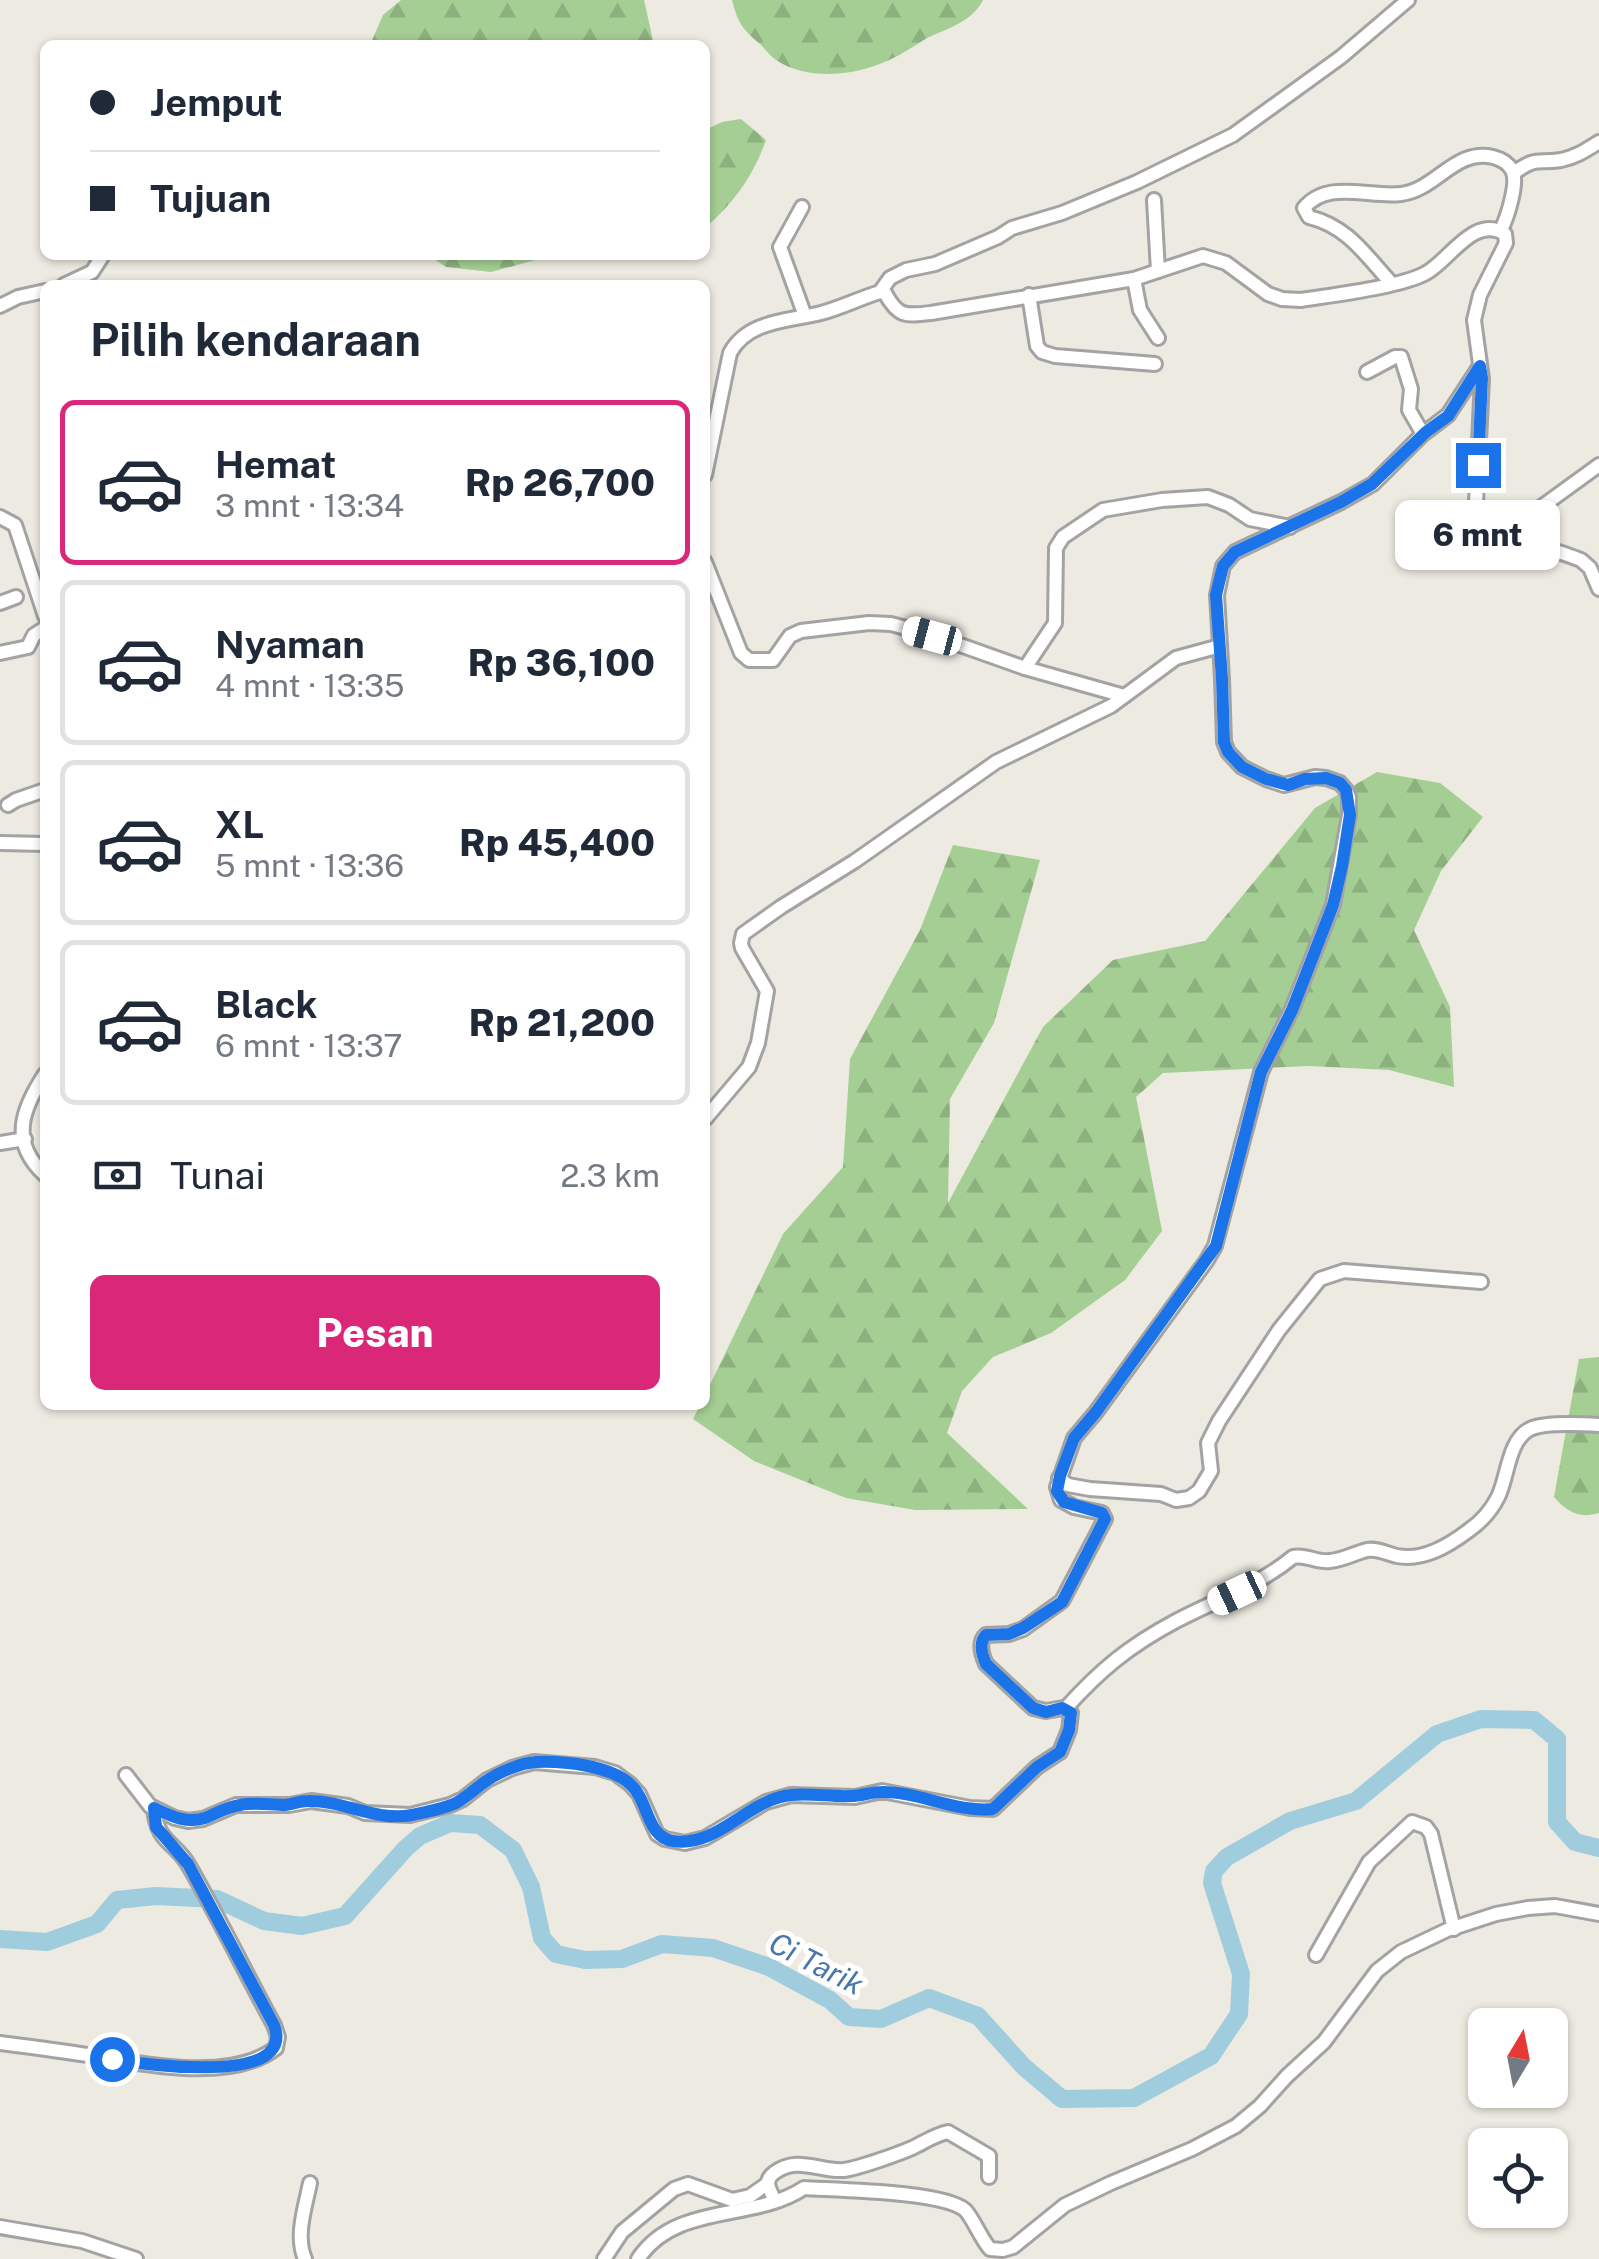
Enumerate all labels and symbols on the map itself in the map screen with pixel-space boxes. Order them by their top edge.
route end [1456,443,1501,488]
callout: 6 mnt [1396,500,1560,570]
car [899,614,965,658]
car [1203,1567,1271,1619]
water label: Ci Tarik [763,1924,870,2002]
north arrow [1468,2008,1568,2108]
route start [90,2037,135,2082]

